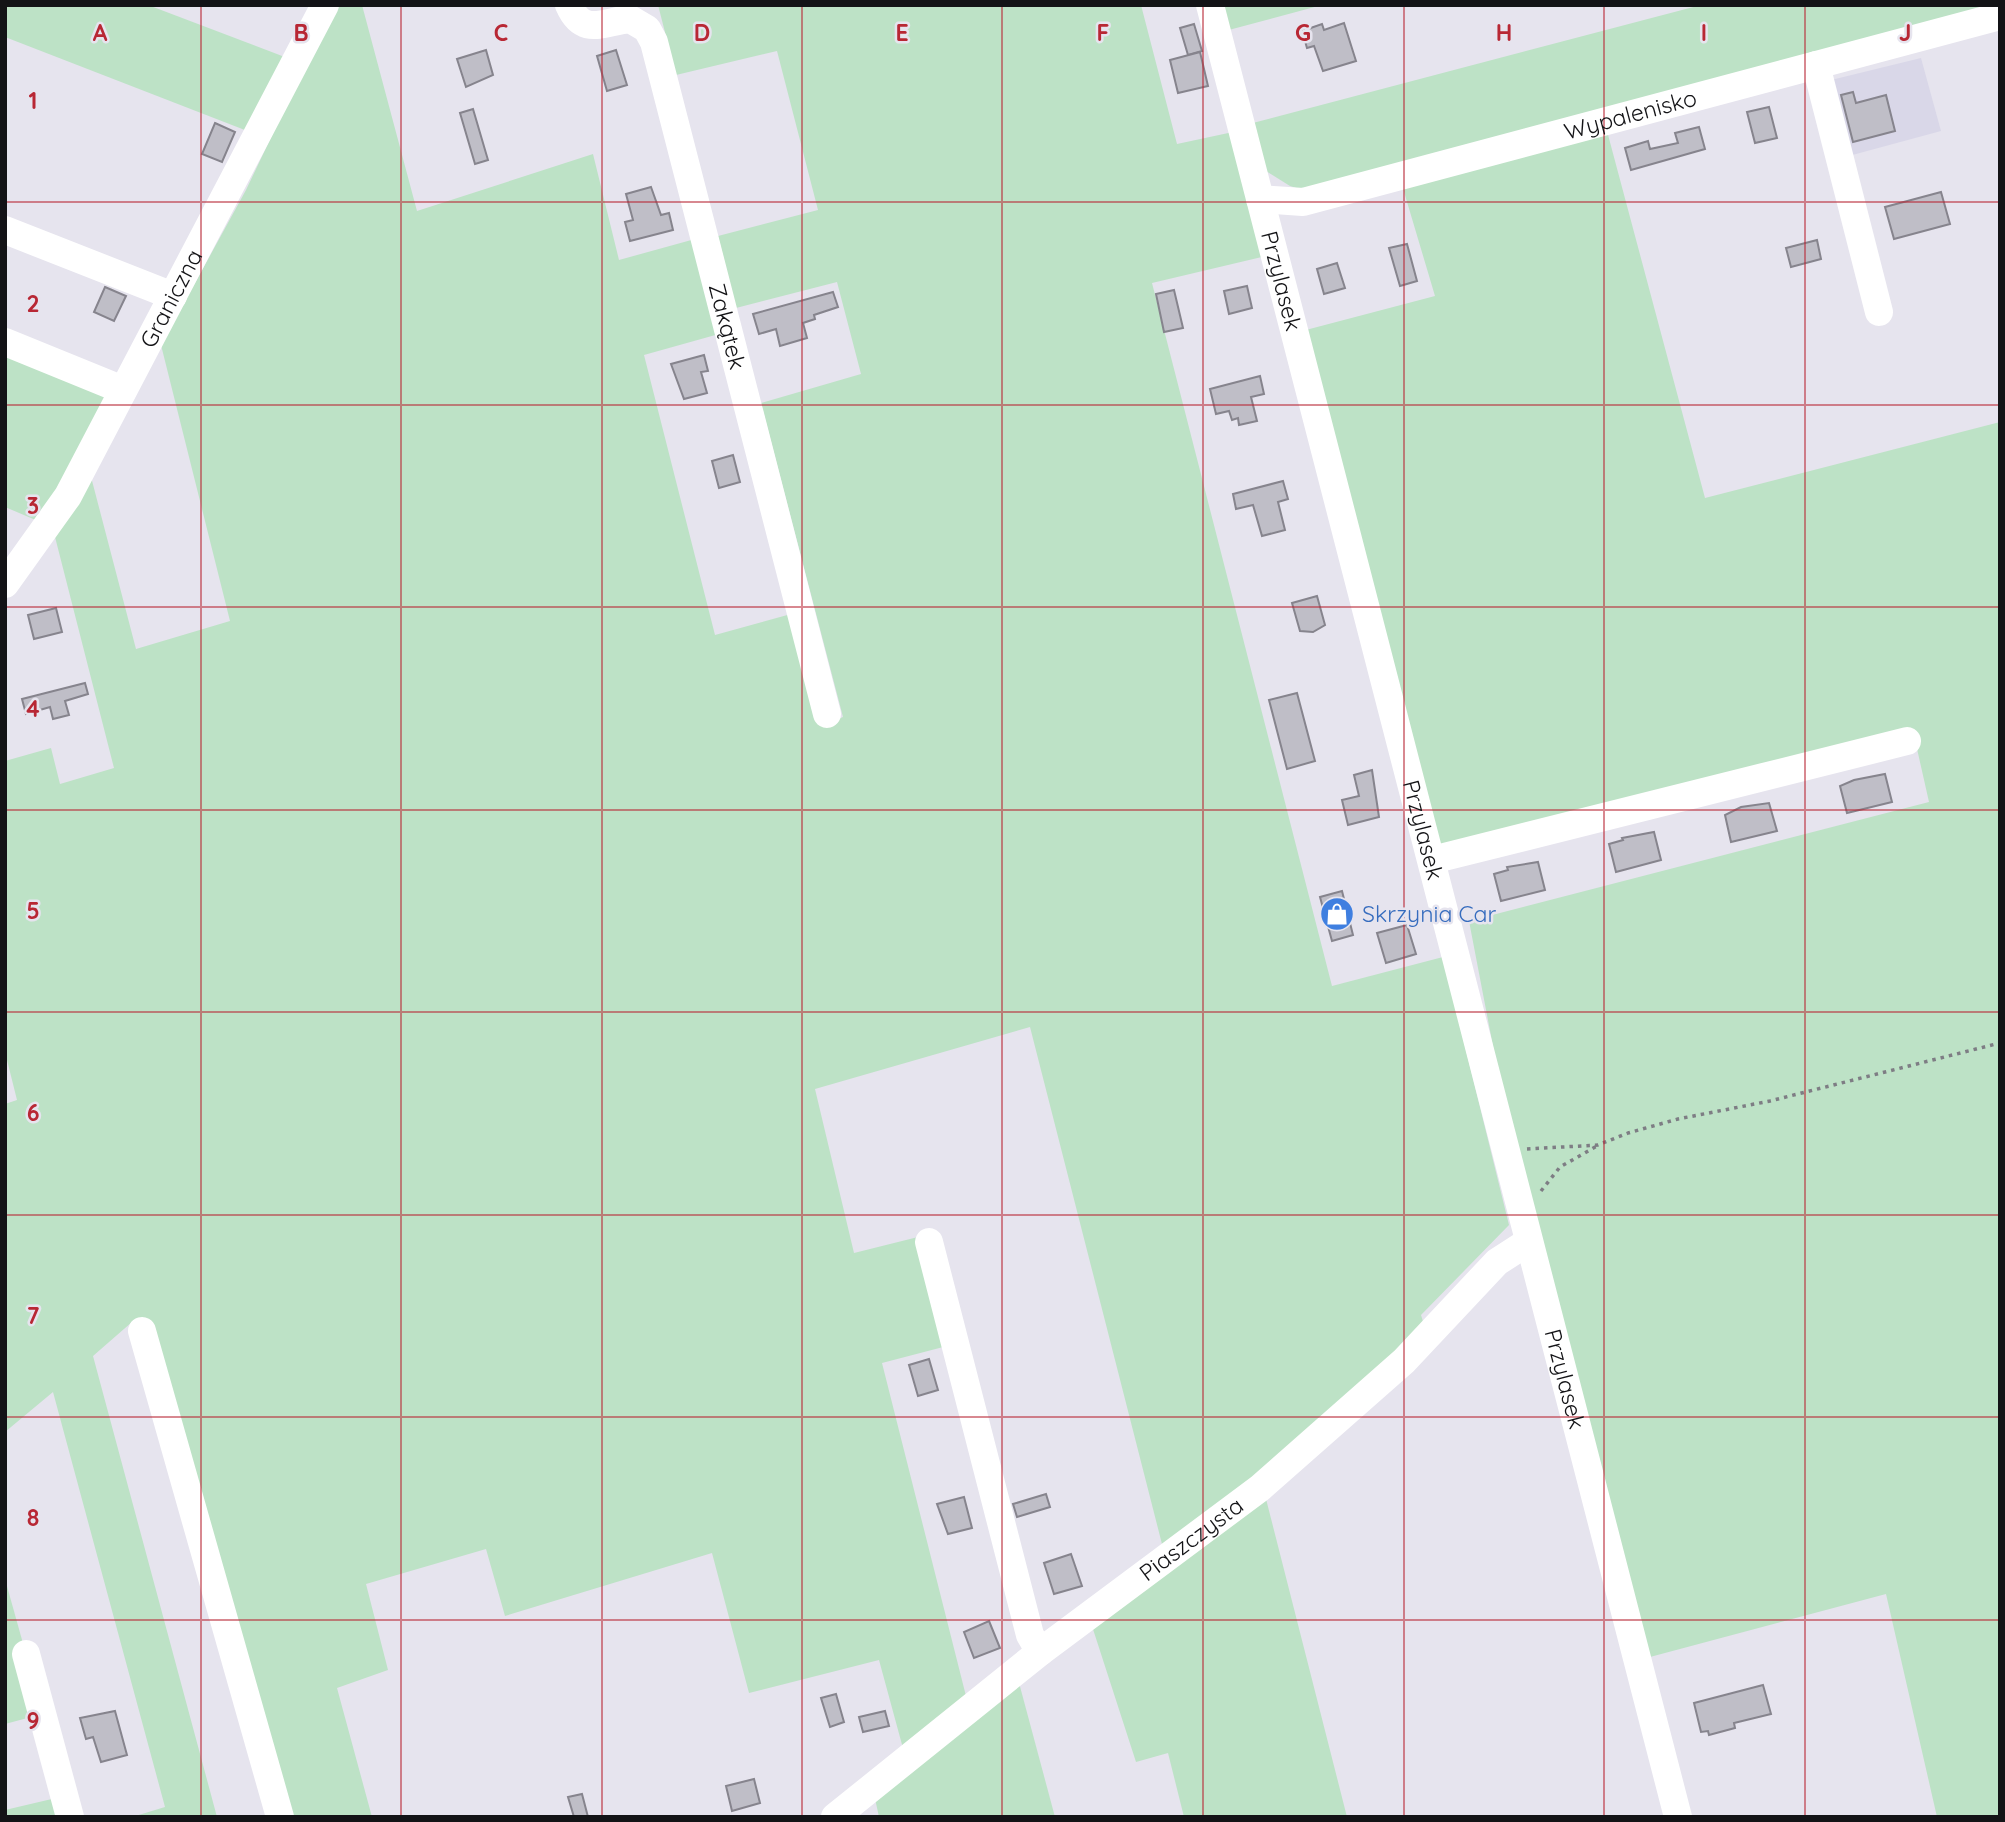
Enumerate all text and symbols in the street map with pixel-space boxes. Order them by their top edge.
text: A [93,18,108,47]
text: B [293,18,309,47]
text: C [494,18,508,47]
text: D [694,18,710,47]
text: E [895,18,909,47]
text: F [1097,18,1109,47]
text: G [1295,18,1311,47]
text: H [1496,18,1512,47]
text: I [1701,18,1707,47]
text: J [1899,18,1911,47]
street label: Wypalenisko [1561,83,1700,146]
text: 1 [29,86,37,115]
street label: Przylasek [1255,228,1309,334]
street label: Graniczna [133,244,209,353]
street label: Zakątek [703,280,753,372]
text: 2 [26,289,40,318]
text: 3 [27,491,39,520]
text: 4 [26,694,40,723]
street label: Przylasek [1397,777,1450,883]
shop icon: Skrzynia Car [1318,895,1356,933]
text: 5 [26,896,40,925]
place label: Skrzynia Car [1362,899,1497,928]
text: 6 [27,1098,39,1127]
text: 7 [27,1301,40,1330]
street label: Przylasek [1539,1326,1592,1432]
street label: Piaszczysta [1133,1490,1249,1587]
text: 8 [27,1503,39,1532]
text: 9 [26,1706,40,1735]

